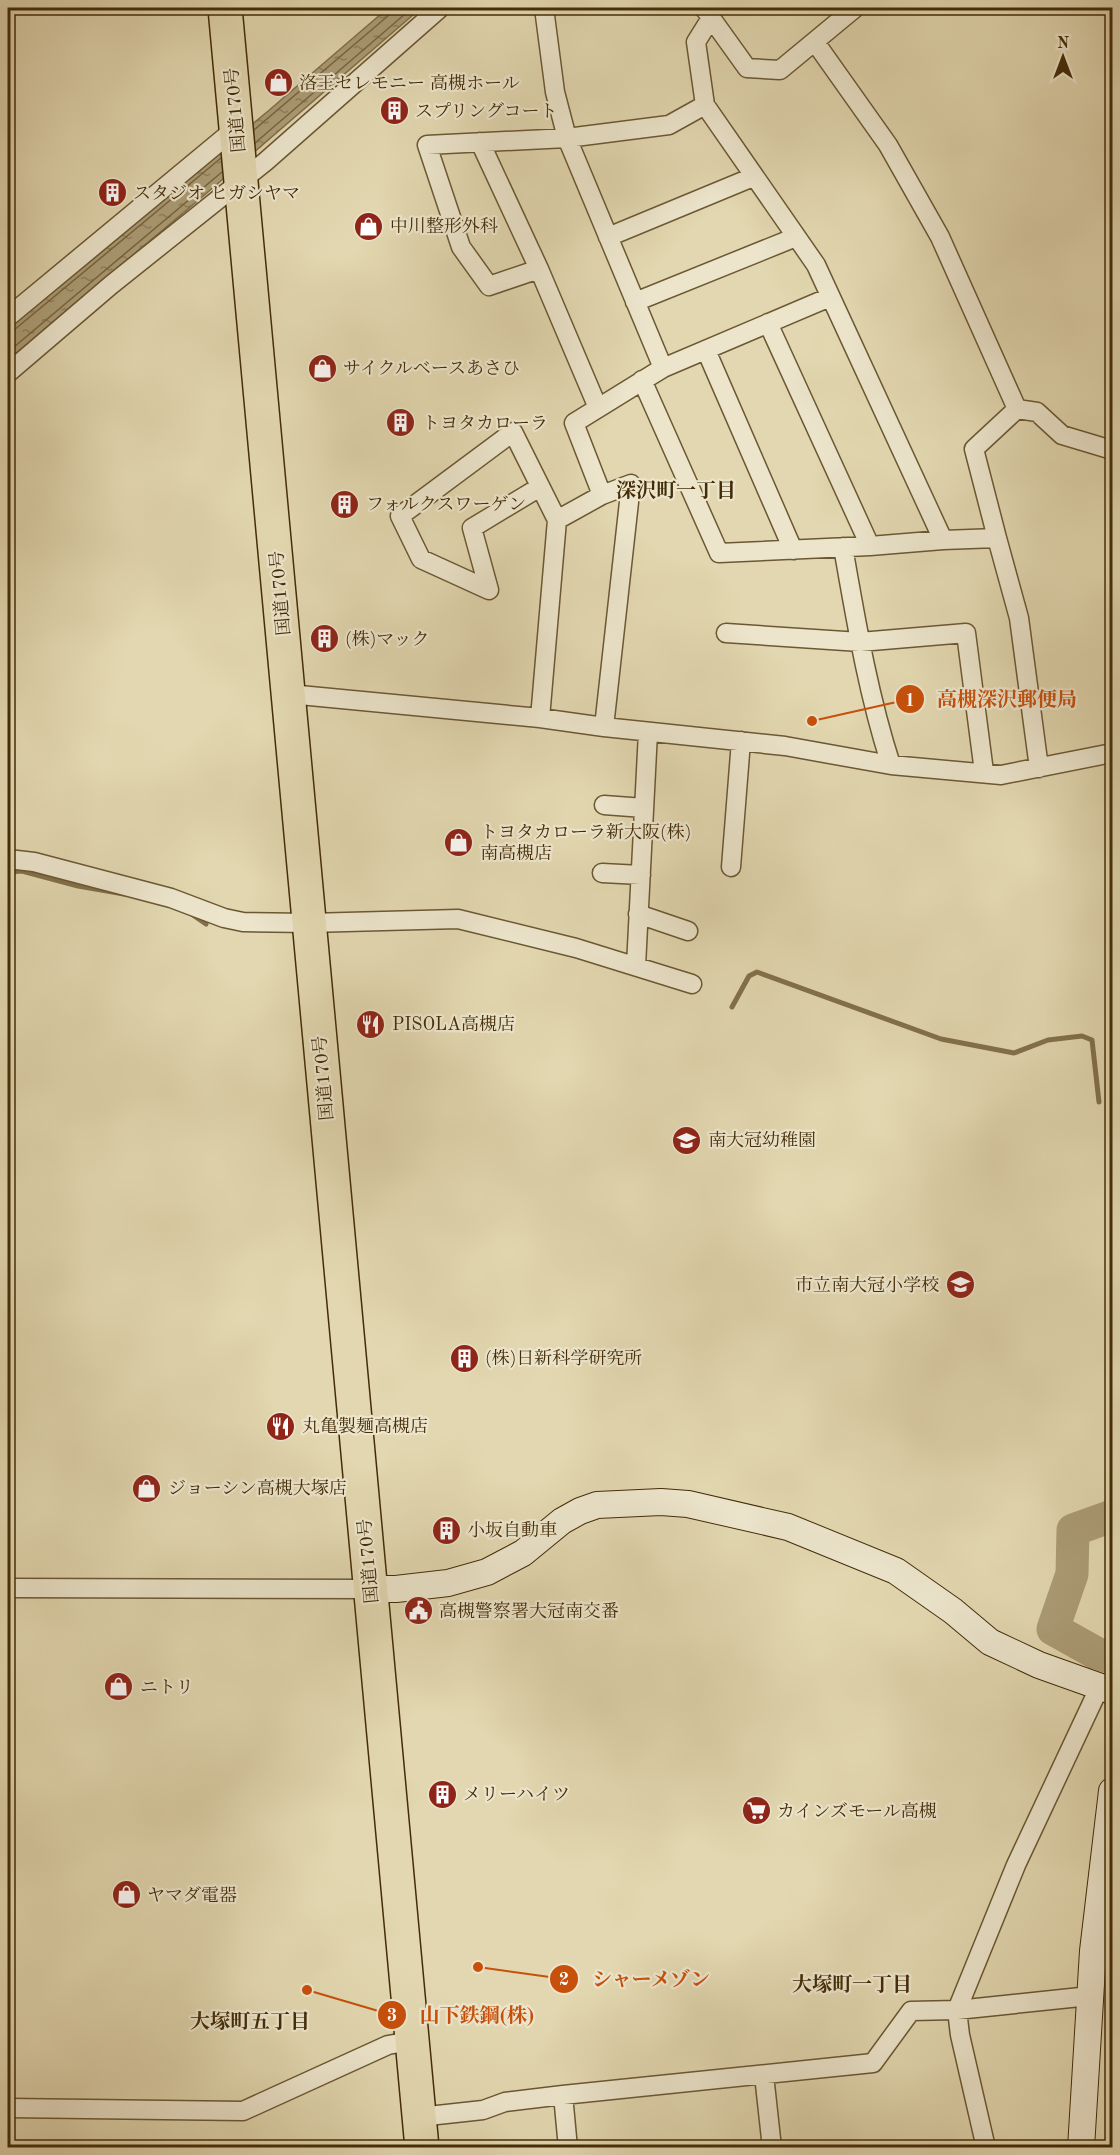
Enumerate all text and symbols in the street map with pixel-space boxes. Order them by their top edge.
north arrow [1033,27,1093,87]
text: N [1057,36,1070,52]
street label: 国道170号 [221,67,249,153]
shop icon: 洛王セレモニー 高槻ホール [262,67,294,99]
place label: 洛王セレモニー 高槻ホール [299,73,520,93]
building icon: スプリングコート [378,95,410,127]
place label: スプリングコート [415,102,558,121]
building icon: スタジオ ヒガシヤマ [96,177,128,209]
place label: スタジオ ヒガシヤマ [133,184,300,203]
shop icon: 中川整形外科 [353,210,385,242]
place label: 中川整形外科 [390,216,498,236]
shop icon: サイクルベースあさひ [306,352,338,384]
place label: サイクルベースあさひ [343,359,520,378]
building icon: トヨタカローラ [385,407,417,439]
place label: トヨタカローラ [422,415,548,433]
district label: 深沢町一丁目 [616,479,736,502]
building icon: フォルクスワーゲン [329,488,361,520]
place label: フォルクスワーゲン [366,495,526,514]
street label: 国道170号 [266,550,294,636]
building icon: (株)マック [308,623,340,655]
place label: (株)マック [345,629,430,649]
callout: 高槻深沢郵便局 [895,680,1089,718]
text: 高槻深沢郵便局 [937,688,1077,711]
text: 1 [905,692,915,710]
place label: トヨタカローラ新大阪(株) 南高槻店 [480,822,691,863]
shop icon: トヨタカローラ新大阪(株) 南高槻店 [443,826,475,858]
restaurant icon: PISOLA高槻店 [355,1008,387,1040]
place label: PISOLA高槻店 [392,1014,515,1034]
street label: 国道170号 [309,1035,337,1121]
school or university icon: 南大冠幼稚園 [671,1124,703,1156]
place label: 南大冠幼稚園 [708,1130,816,1150]
school or university icon: 市立南大冠小学校 [944,1269,976,1301]
place label: 市立南大冠小学校 [795,1275,939,1295]
building icon: (株)日新科学研究所 [448,1342,480,1374]
place label: (株)日新科学研究所 [485,1348,642,1368]
restaurant icon: 丸亀製麺高槻店 [265,1410,297,1442]
place label: 丸亀製麺高槻店 [302,1416,428,1436]
shop icon: ジョーシン高槻大塚店 [131,1472,163,1504]
place label: ジョーシン高槻大塚店 [168,1478,347,1498]
building icon: 小坂自動車 [430,1514,462,1546]
street label: 国道170号 [354,1518,382,1604]
place label: 小坂自動車 [467,1520,557,1540]
public building icon: 高槻警察署大冠南交番 [402,1595,434,1627]
place label: 高槻警察署大冠南交番 [439,1601,619,1621]
shop icon: ニトリ [103,1671,135,1703]
place label: ニトリ [140,1679,194,1697]
building icon: メリーハイツ [426,1778,458,1810]
place label: メリーハイツ [463,1786,570,1804]
supermarket icon: カインズモール高槻 [740,1795,772,1827]
place label: カインズモール高槻 [777,1801,937,1821]
shop icon: ヤマダ電器 [110,1879,142,1911]
place label: ヤマダ電器 [147,1886,237,1905]
callout: シャーメゾン [549,1960,723,1998]
text: シャーメゾン [592,1968,710,1991]
text: 2 [559,1971,569,1989]
district label: 大塚町一丁目 [792,1974,912,1996]
callout: 山下鉄鋼(株) [377,1996,546,2034]
text: 山下鉄鋼(株) [420,2005,534,2027]
text: 3 [387,2007,397,2025]
district label: 大塚町五丁目 [190,2011,310,2033]

